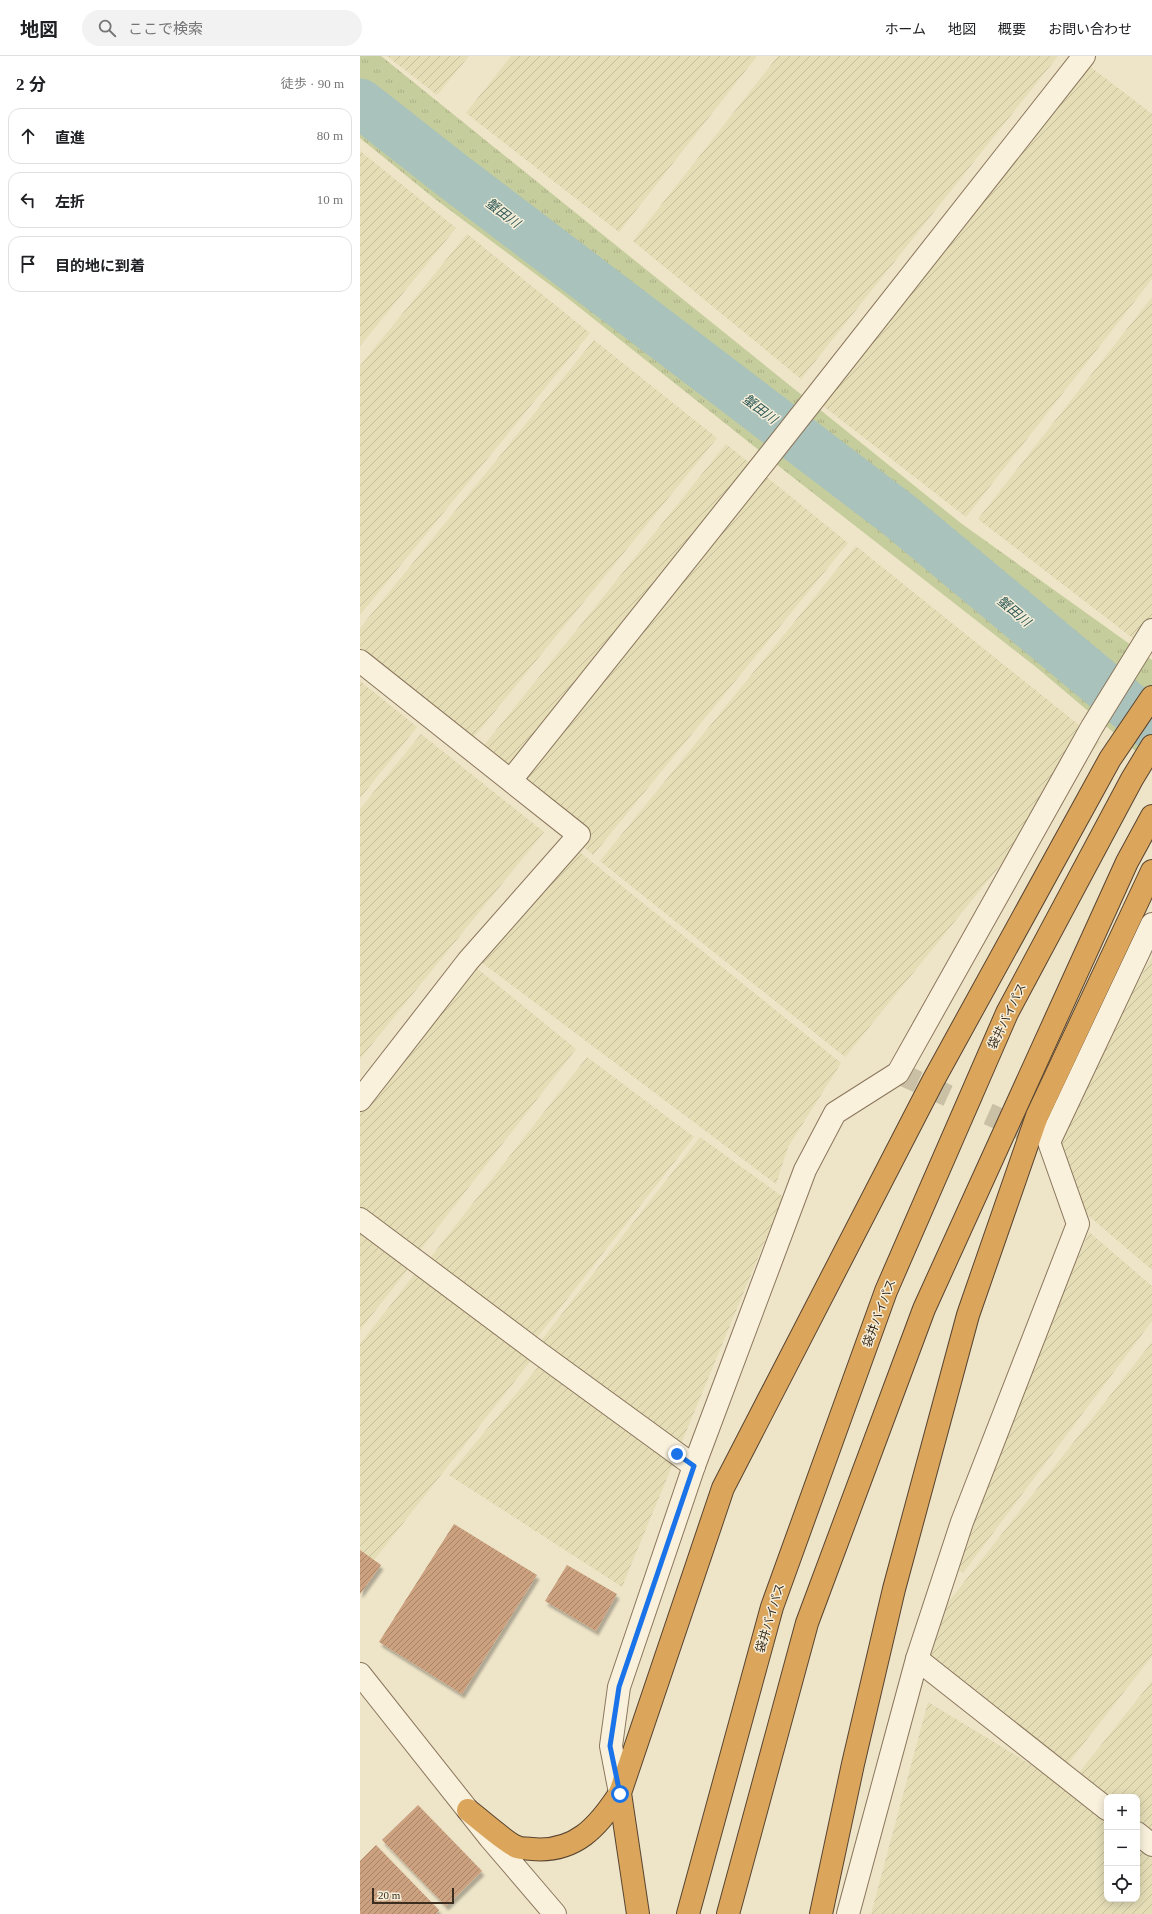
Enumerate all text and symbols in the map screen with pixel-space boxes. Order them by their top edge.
search box [82,10,362,46]
icon: search [96,17,118,39]
text: 地図 [20,19,58,40]
text: ここで検索 [128,21,203,37]
text: ホーム [884,22,926,37]
text: 地図 [948,22,976,37]
text: 概要 [998,22,1026,37]
text: お問い合わせ [1048,22,1132,37]
text: 2 分 [16,75,46,94]
text: 徒歩 · 90 m [281,76,344,91]
icon: ahead [17,125,39,147]
text: 80 m [317,128,343,143]
text: 直進 [55,130,85,146]
icon: left [17,189,39,211]
text: 10 m [317,192,343,207]
text: 左折 [55,194,85,210]
water label: 蟹田川 [483,195,525,232]
icon: arrive [17,253,39,275]
text: 目的地に到着 [55,258,145,274]
water label: 蟹田川 [740,391,782,428]
water label: 蟹田川 [994,593,1035,631]
street label: 袋井バイパス [985,981,1029,1052]
street label: 袋井バイパス [859,1277,898,1350]
route end [668,1445,686,1463]
street label: 袋井バイパス [753,1582,787,1655]
route start [611,1785,629,1803]
map controls [1104,1794,1140,1902]
button: + [1104,1794,1140,1830]
button: − [1104,1830,1140,1866]
button: locate [1104,1866,1140,1902]
scale bar [372,1886,454,1905]
text: 20 m [378,1889,400,1901]

